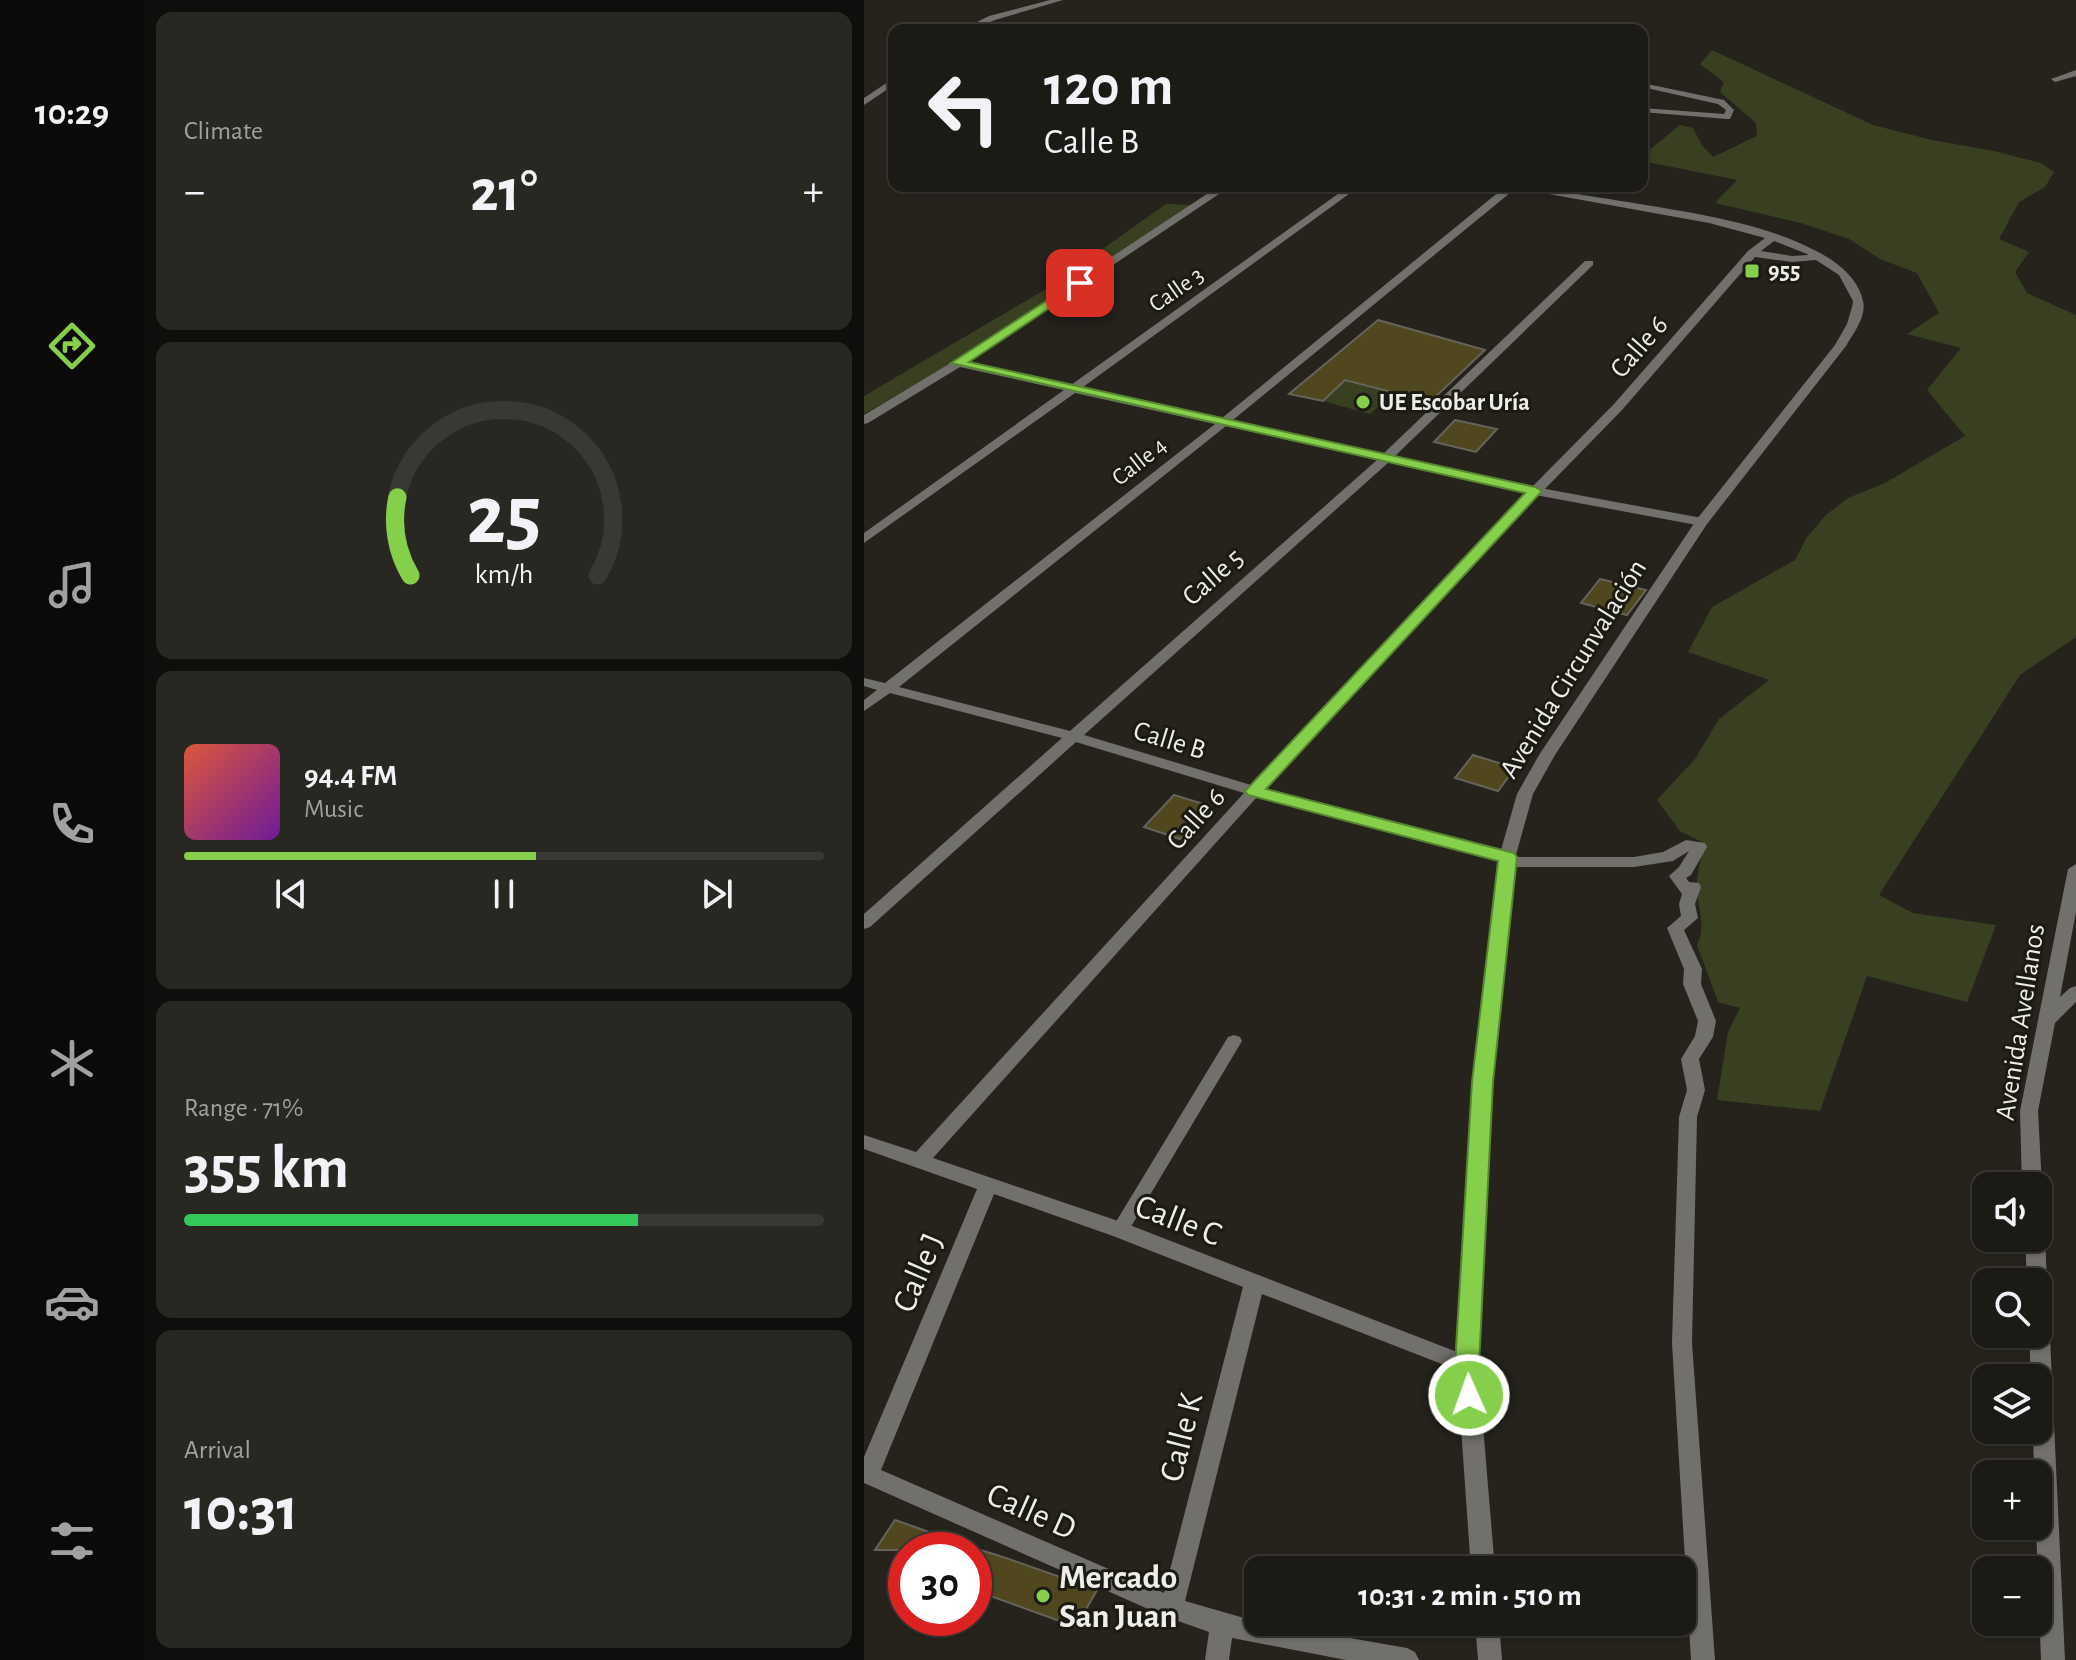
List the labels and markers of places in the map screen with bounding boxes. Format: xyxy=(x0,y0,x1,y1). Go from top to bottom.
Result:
pin xyxy=(1046,249,1114,317)
place label: 955 xyxy=(1768,260,1800,284)
marker: 955 xyxy=(1743,262,1761,280)
place label: UE Escobar Uría xyxy=(1379,391,1530,415)
marker: UE Escobar Uría xyxy=(1354,393,1372,411)
place label: Mercado San Juan xyxy=(1059,1561,1178,1634)
marker: Mercado San Juan xyxy=(1034,1587,1052,1605)

